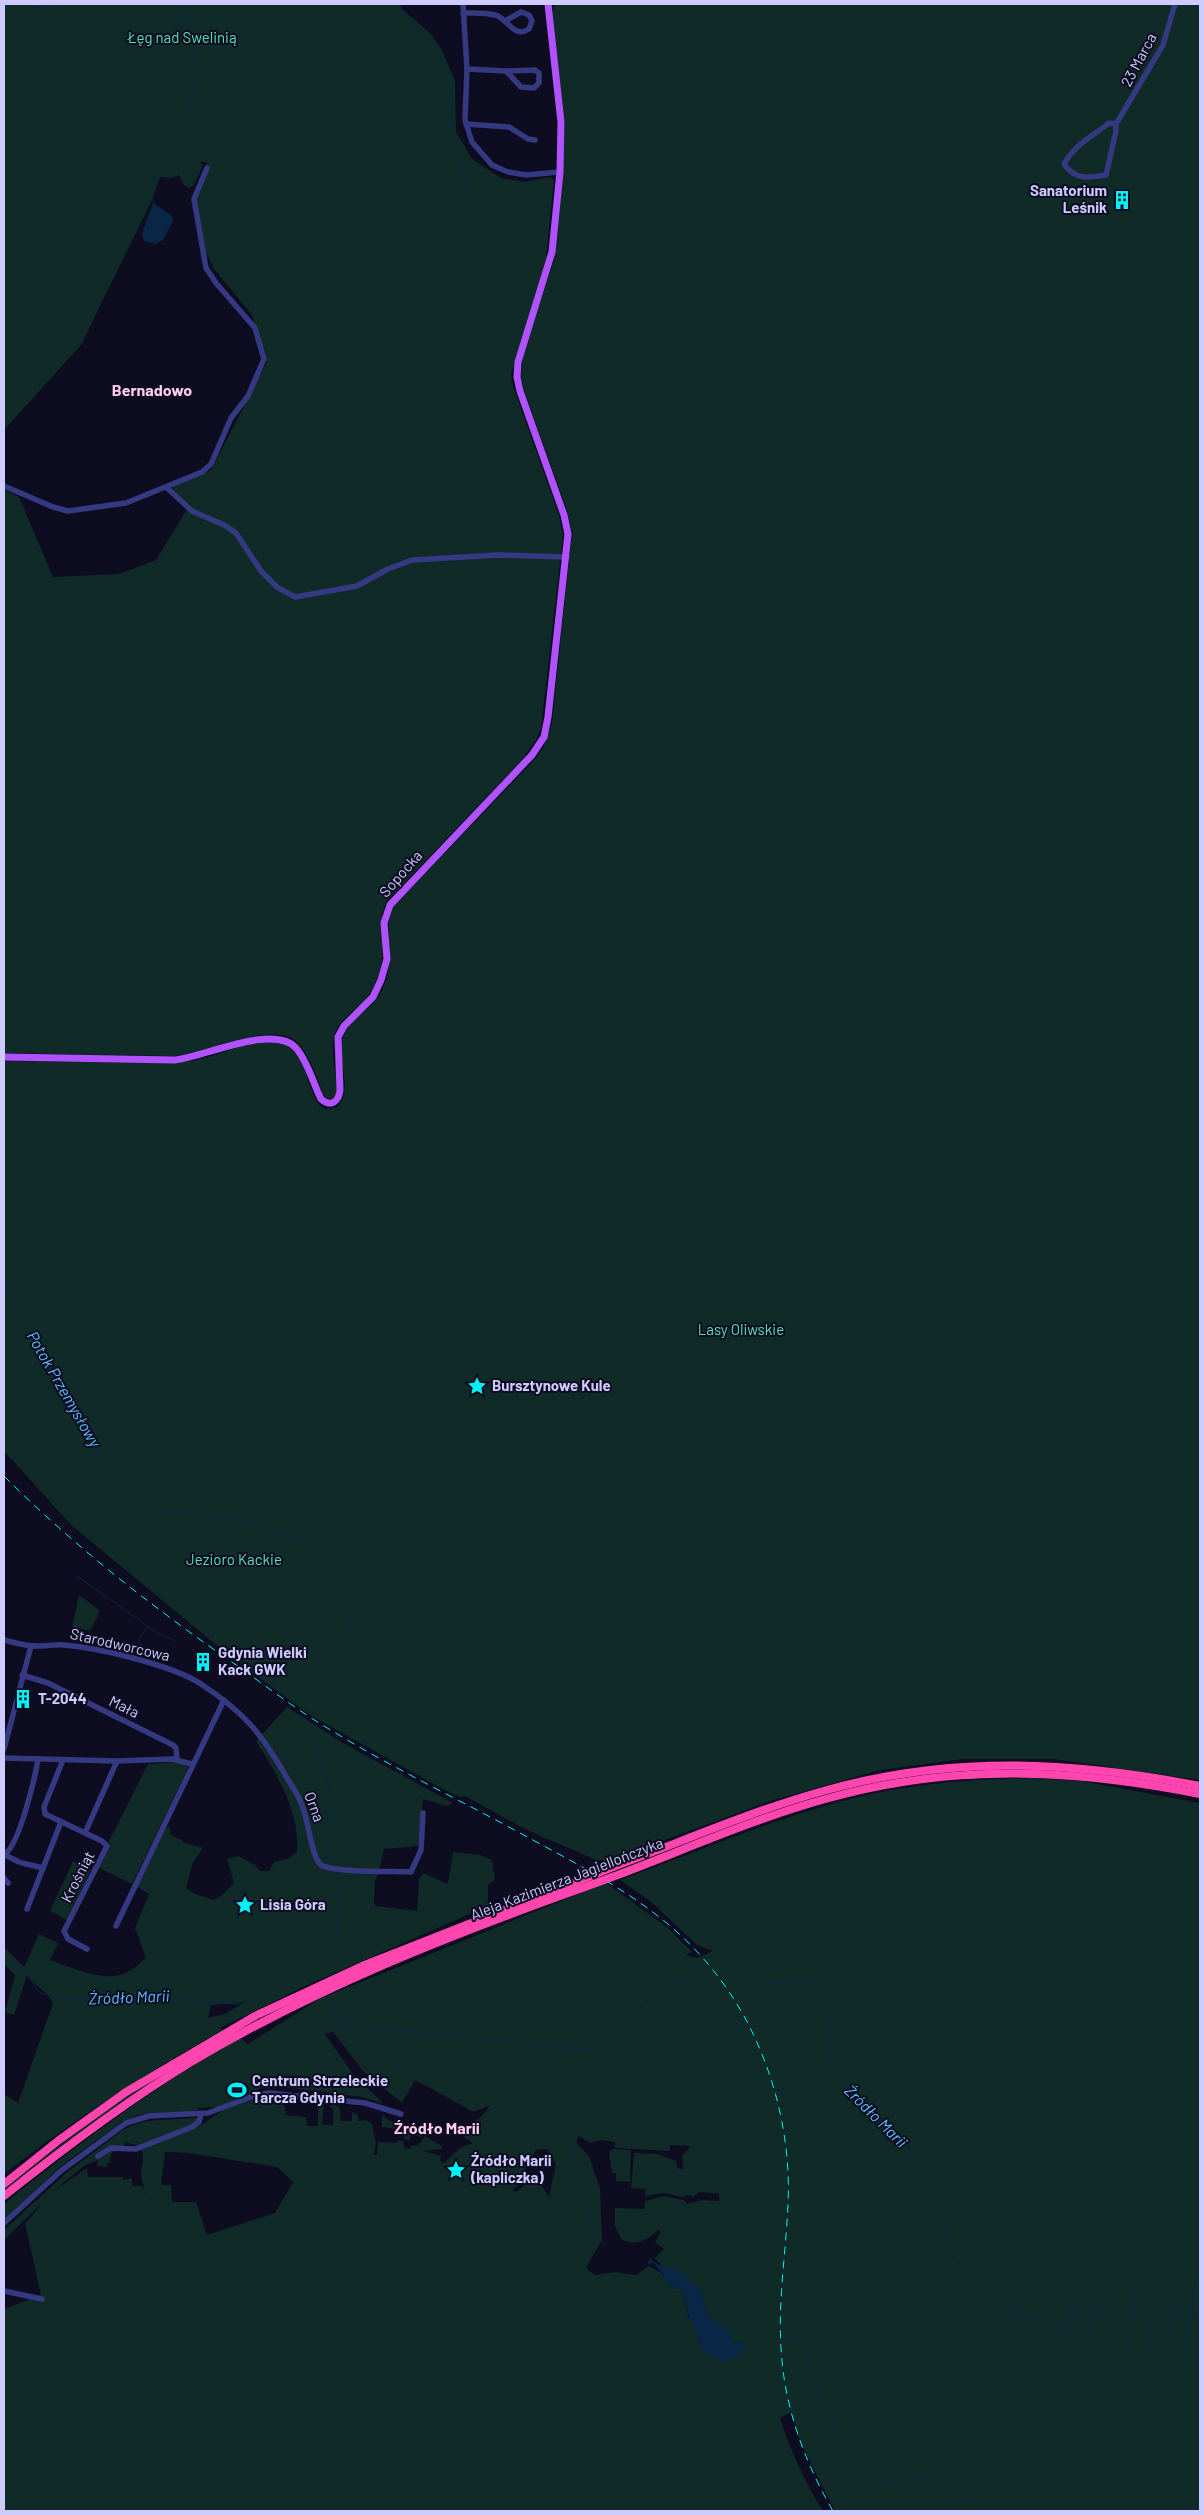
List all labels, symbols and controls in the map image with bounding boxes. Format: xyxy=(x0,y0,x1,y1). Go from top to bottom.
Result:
park label: Łęg nad Swelinią xyxy=(126,28,237,46)
street label: 23 Marca xyxy=(1117,30,1160,89)
place label: Sanatorium Leśnik xyxy=(1030,181,1107,216)
building icon: Sanatorium Leśnik xyxy=(1111,189,1133,211)
district label: Bernadowo xyxy=(112,380,192,399)
street label: Sopocka xyxy=(375,846,425,900)
park label: Lasy Oliwskie xyxy=(698,1320,784,1338)
water label: Potok Przemysłowy xyxy=(24,1327,106,1451)
place icon: Bursztynowe Kule xyxy=(466,1375,488,1397)
place label: Bursztynowe Kule xyxy=(492,1376,611,1394)
park label: Jezioro Kackie xyxy=(186,1550,282,1568)
street label: Starodworcowa xyxy=(69,1624,172,1664)
place label: Gdynia Wielki Kack GWK xyxy=(218,1643,307,1678)
building icon: Gdynia Wielki Kack GWK xyxy=(192,1651,214,1673)
building icon: T-2044 xyxy=(12,1688,34,1710)
place label: T-2044 xyxy=(38,1689,87,1707)
street label: Mała xyxy=(106,1691,142,1721)
street label: Orna xyxy=(301,1789,329,1824)
street label: Aleja Kazimierza Jagiellończyka xyxy=(468,1833,666,1923)
street label: Krośniąt xyxy=(57,1848,98,1905)
place icon: Lisia Góra xyxy=(234,1894,256,1916)
place label: Lisia Góra xyxy=(260,1895,326,1913)
water label: Źródło Marii xyxy=(88,1986,170,2007)
place label: Centrum Strzeleckie Tarcza Gdynia xyxy=(252,2071,388,2106)
sports icon: Centrum Strzeleckie Tarcza Gdynia xyxy=(226,2079,248,2101)
water label: Źródło Marii xyxy=(841,2080,912,2151)
district label: Źródło Marii xyxy=(394,2118,480,2137)
place label: Źródło Marii (kapliczka) xyxy=(470,2151,552,2186)
place icon: Źródło Marii (kapliczka) xyxy=(445,2159,467,2181)

